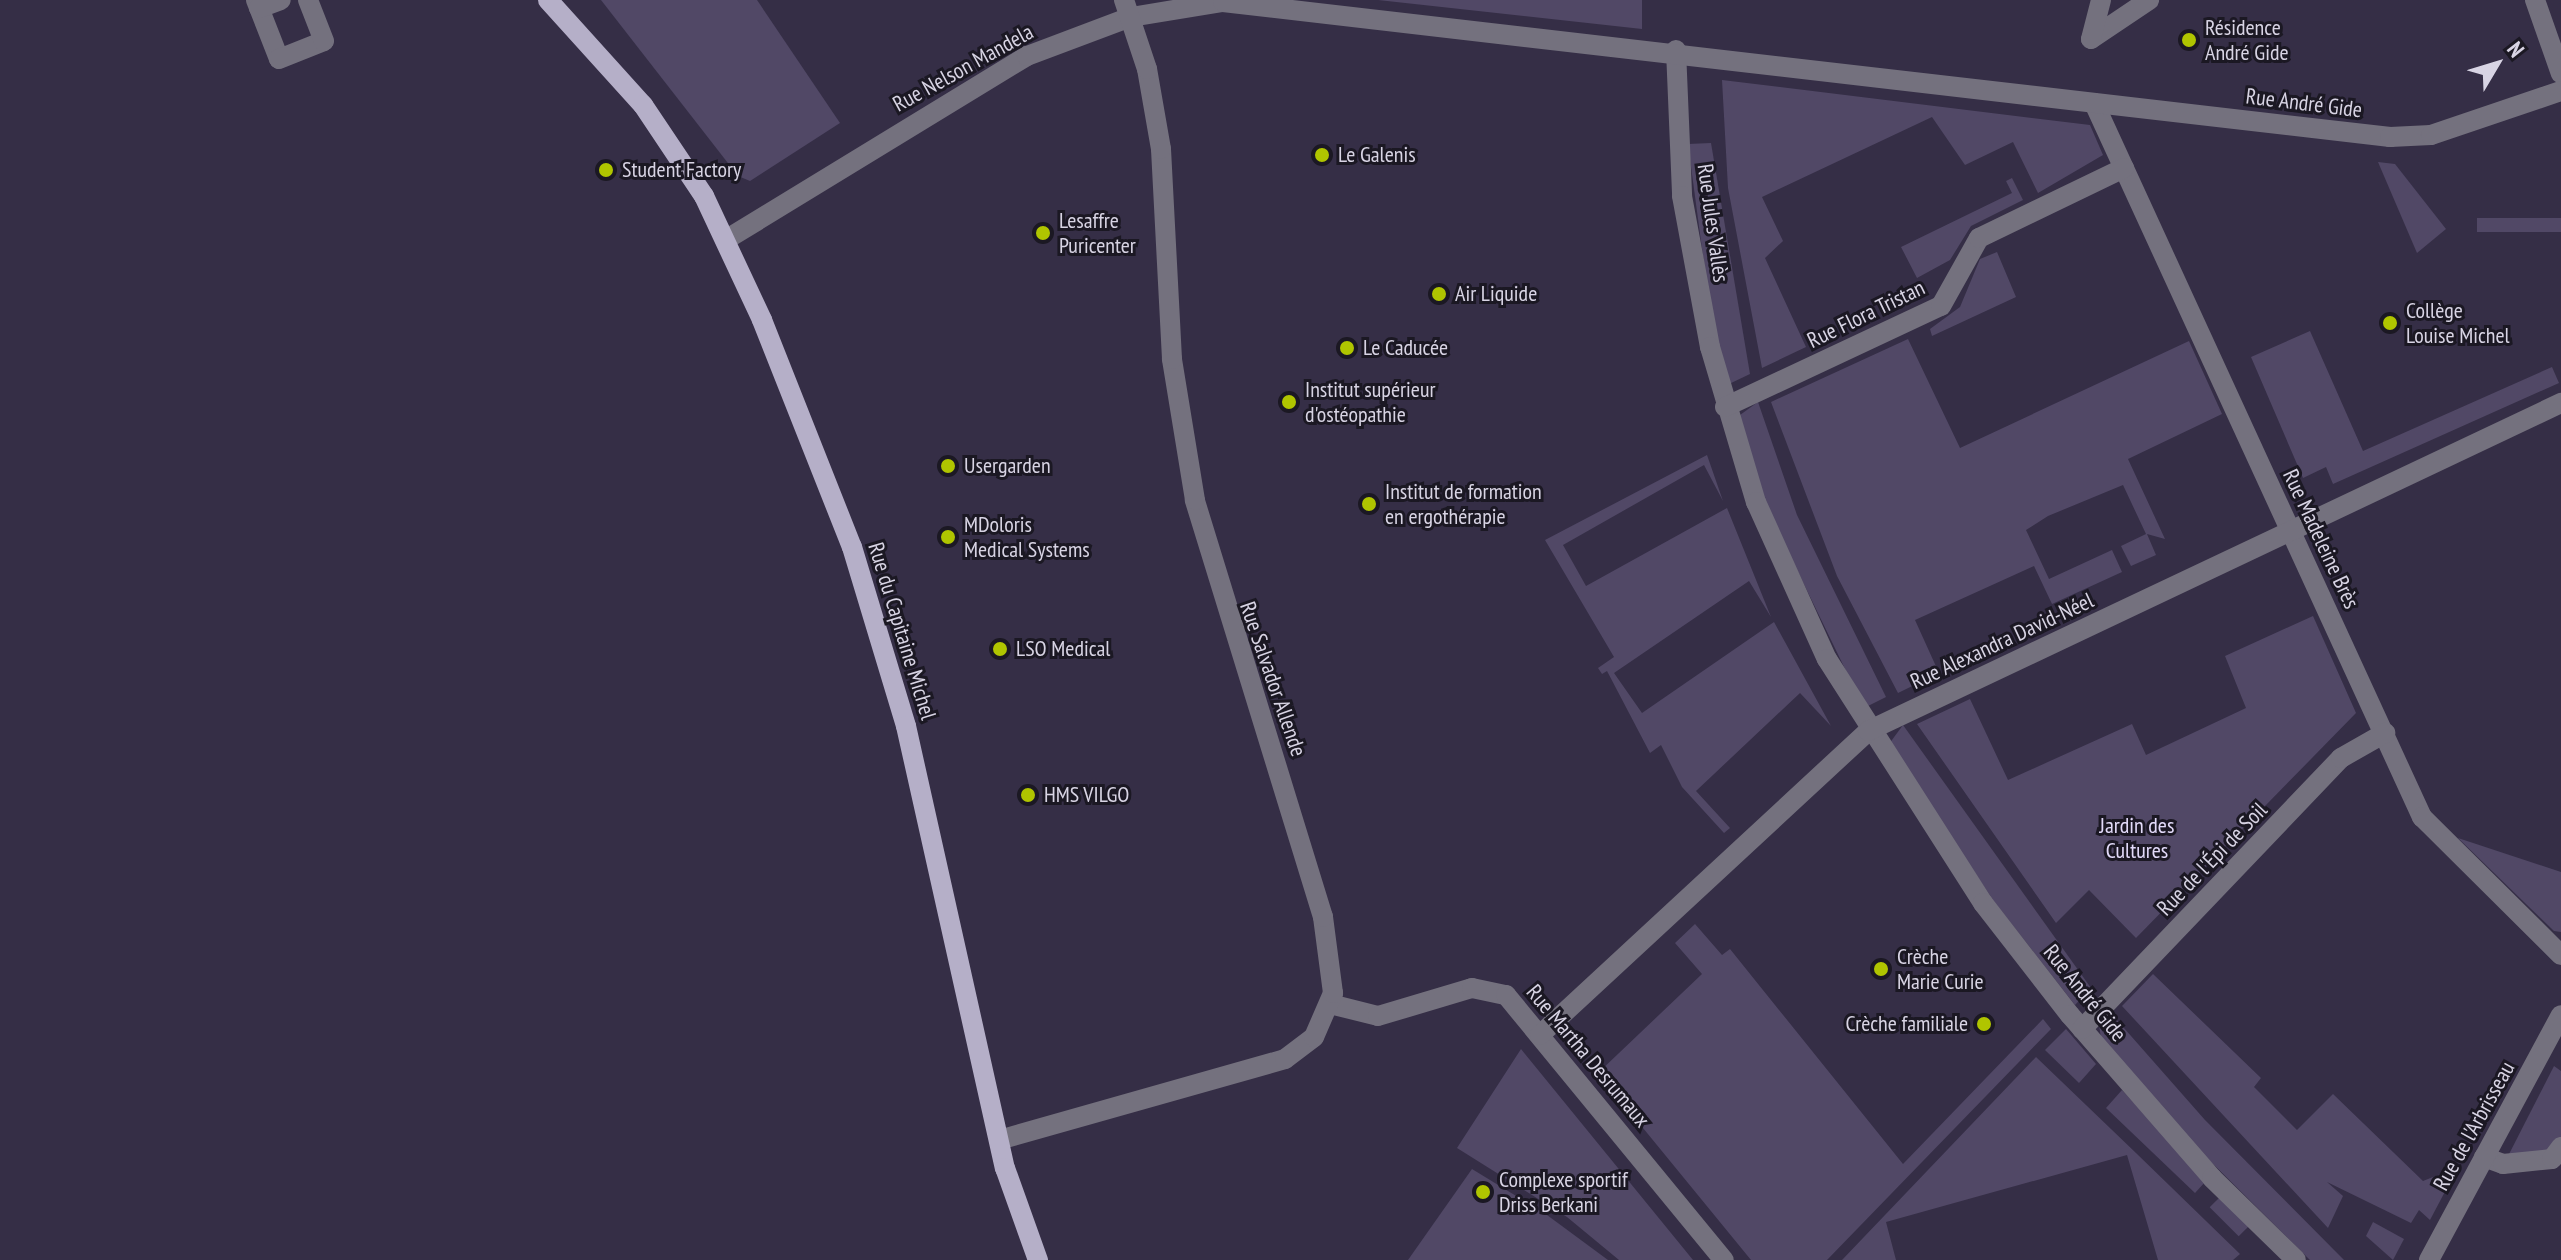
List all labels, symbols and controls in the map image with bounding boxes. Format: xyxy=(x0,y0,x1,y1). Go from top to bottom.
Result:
place label: Résidence André Gide xyxy=(2205,14,2289,66)
street label: Rue Nelson Mandela xyxy=(888,19,1038,117)
north arrow xyxy=(2457,24,2537,104)
marker: Résidence André Gide xyxy=(2180,31,2198,49)
text: N xyxy=(2501,36,2531,63)
street label: Rue André Gide xyxy=(2244,83,2364,123)
place label: Le Galenis xyxy=(1338,142,1416,168)
marker: Le Galenis xyxy=(1313,146,1331,164)
place label: Student Factory xyxy=(622,157,741,183)
marker: Student Factory xyxy=(597,161,615,179)
street label: Rue Jules Vallès xyxy=(1692,162,1734,284)
place label: Lesaffre Puricenter xyxy=(1059,207,1136,258)
marker: Lesaffre Puricenter xyxy=(1034,224,1052,242)
street label: Rue Flora Tristan xyxy=(1803,274,1929,354)
place label: Air Liquide xyxy=(1455,281,1537,307)
marker: Air Liquide xyxy=(1430,285,1448,303)
place label: Collège Louise Michel xyxy=(2406,297,2510,348)
marker: Collège Louise Michel xyxy=(2381,314,2399,332)
place label: Le Caducée xyxy=(1363,335,1448,361)
marker: Le Caducée xyxy=(1338,339,1356,357)
place label: Institut supérieur d'ostéopathie xyxy=(1305,376,1435,428)
marker: Institut supérieur d'ostéopathie xyxy=(1280,393,1298,411)
place label: Usergarden xyxy=(964,453,1051,479)
marker: Usergarden xyxy=(939,457,957,475)
street label: Rue Madeleine Brès xyxy=(2277,465,2365,613)
place label: Institut de formation en ergothérapie xyxy=(1385,478,1542,530)
marker: Institut de formation en ergothérapie xyxy=(1360,495,1378,513)
place label: MDoloris Medical Systems xyxy=(964,511,1090,562)
marker: MDoloris Medical Systems xyxy=(939,528,957,546)
street label: Rue du Capitaine Michel xyxy=(862,539,942,723)
street label: Rue Alexandra David-Néel xyxy=(1906,587,2098,695)
street label: Rue Salvador Allende xyxy=(1234,598,1312,760)
place label: LSO Medical xyxy=(1016,636,1110,662)
marker: LSO Medical xyxy=(991,640,1009,658)
place label: HMS VILGO xyxy=(1044,782,1130,808)
marker: HMS VILGO xyxy=(1019,786,1037,804)
street label: Rue de l'Épi de Soil xyxy=(2152,797,2272,921)
park label: Jardin des Cultures xyxy=(2100,812,2174,864)
street label: Rue André Gide xyxy=(2038,939,2132,1047)
place label: Crèche Marie Curie xyxy=(1897,943,1984,994)
marker: Crèche Marie Curie xyxy=(1872,960,1890,978)
street label: Rue Martha Desrumaux xyxy=(1521,979,1655,1133)
place label: Crèche familiale xyxy=(1846,1011,1968,1037)
marker: Crèche familiale xyxy=(1975,1015,1993,1033)
street label: Rue de l'Arbrisseau xyxy=(2428,1057,2520,1195)
place label: Complexe sportif Driss Berkani xyxy=(1499,1166,1628,1218)
marker: Complexe sportif Driss Berkani xyxy=(1474,1183,1492,1201)

